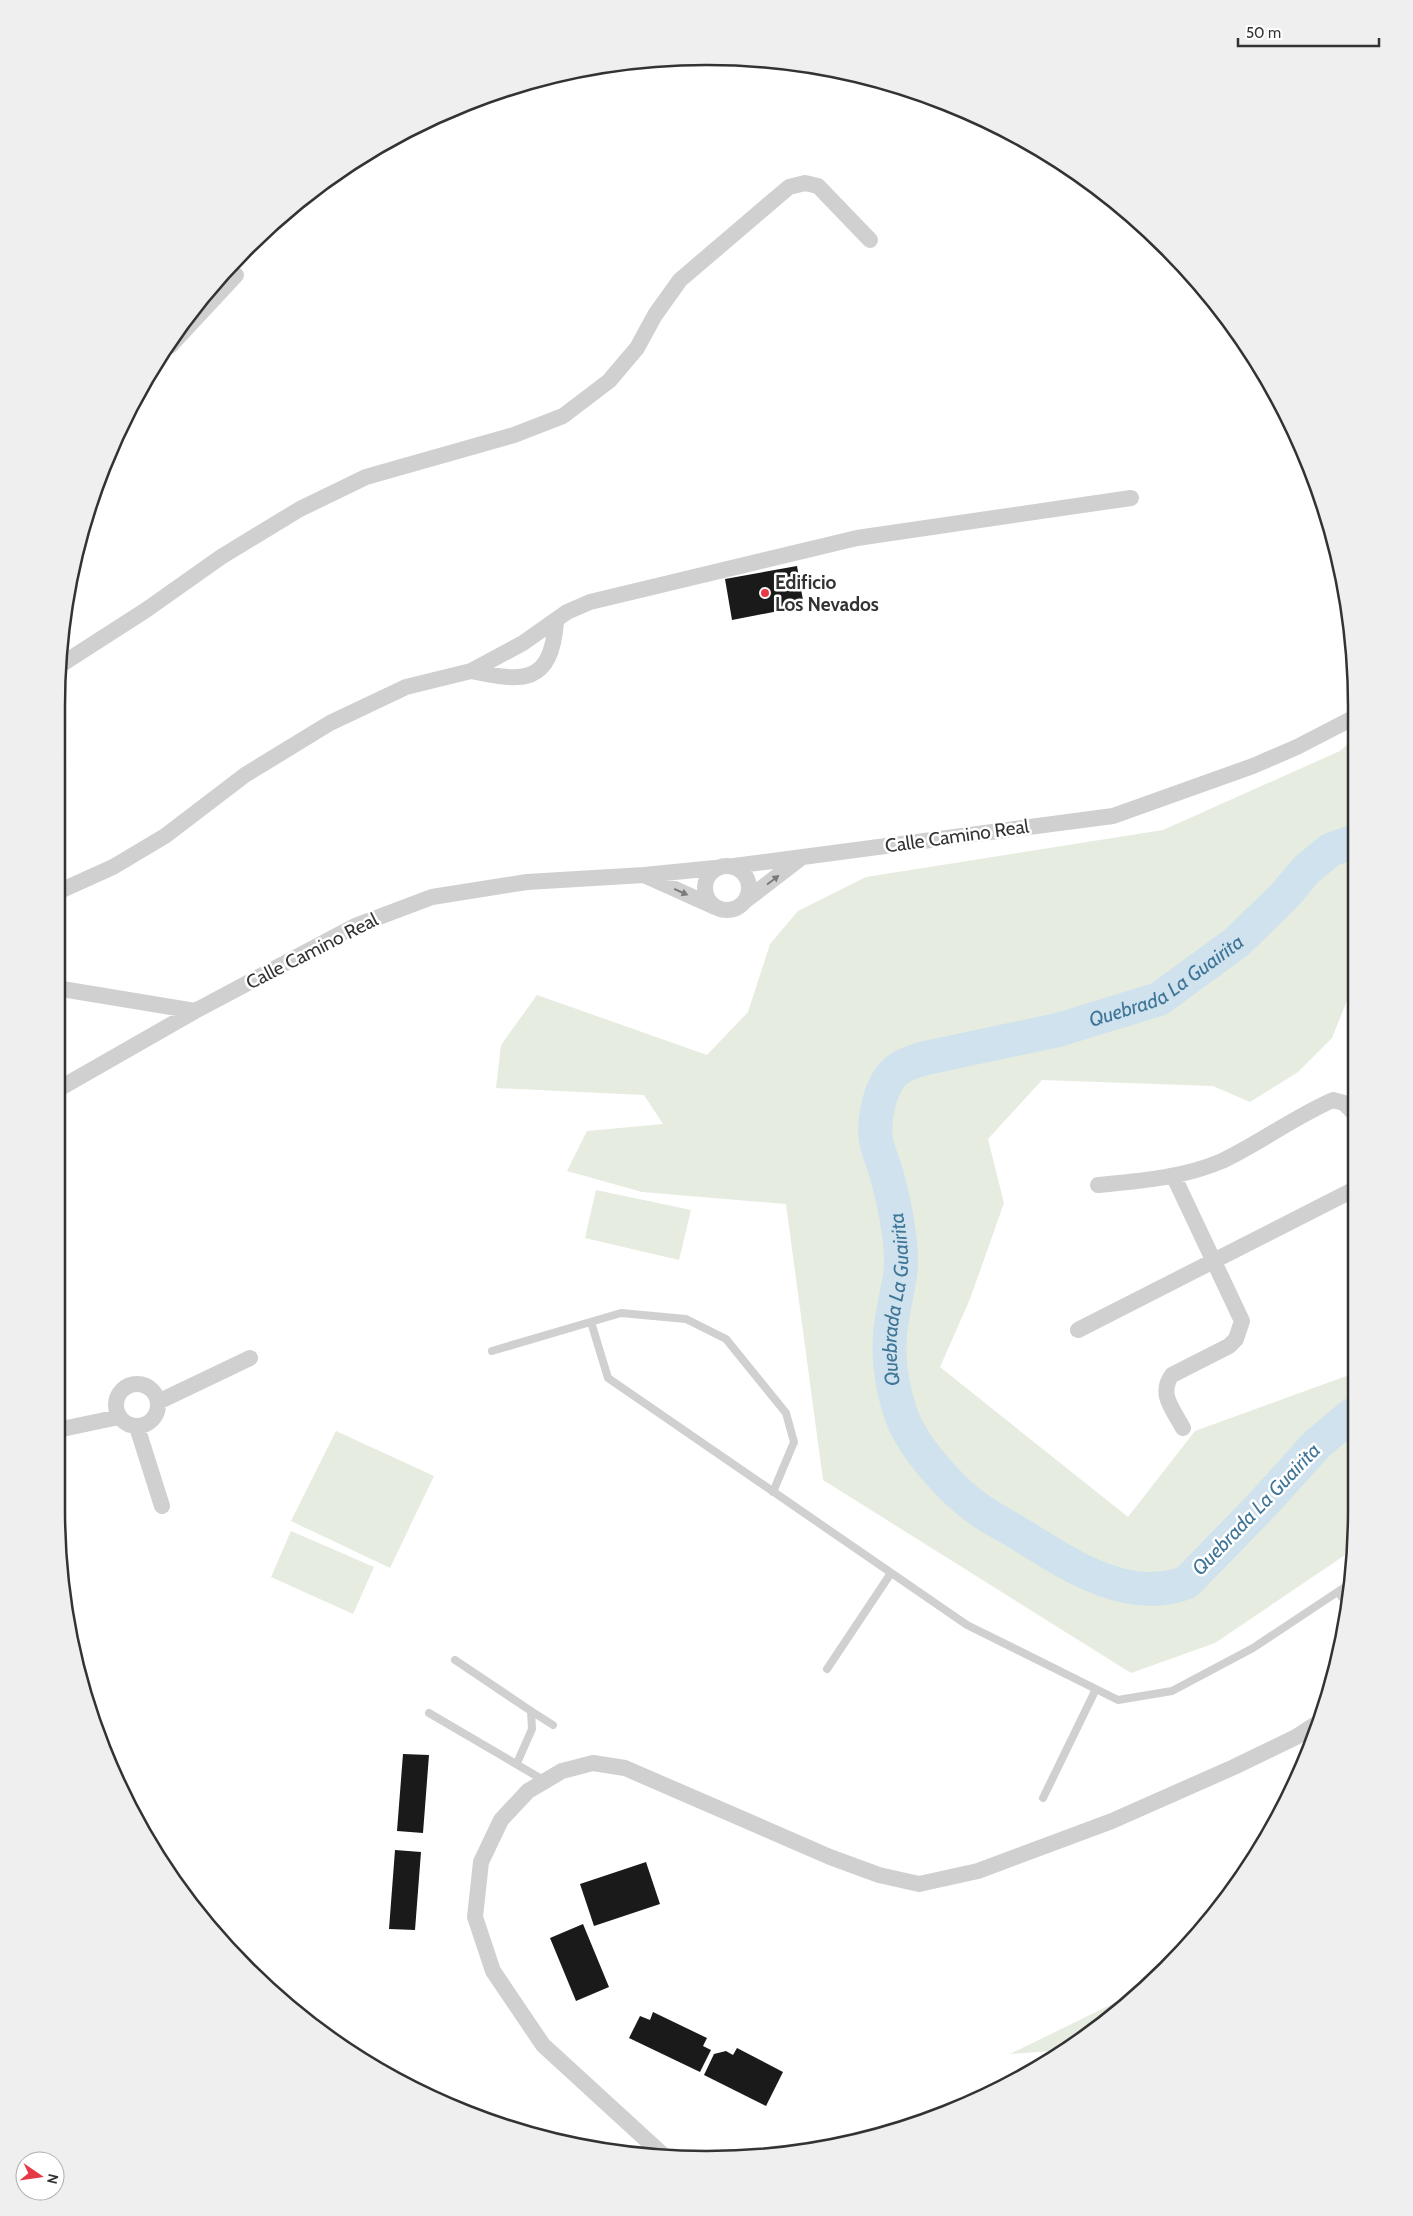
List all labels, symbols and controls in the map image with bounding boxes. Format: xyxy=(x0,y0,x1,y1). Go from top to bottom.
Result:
scale bar xyxy=(1238,15,1379,47)
text: 50 m xyxy=(1246,24,1281,42)
place label: Edificio Los Nevados xyxy=(775,571,879,616)
marker: Edificio Los Nevados xyxy=(759,587,771,599)
street label: Calle Camino Real xyxy=(884,814,1031,857)
one-way arrow xyxy=(766,874,779,885)
one-way arrow xyxy=(674,889,688,897)
street label: Calle Camino Real xyxy=(242,908,382,994)
water label: Quebrada La Guairita xyxy=(1086,929,1248,1032)
water label: Quebrada La Guairita xyxy=(878,1211,913,1388)
water label: Quebrada La Guairita xyxy=(1187,1438,1325,1580)
north arrow xyxy=(15,2151,65,2201)
text: N xyxy=(43,2172,63,2186)

